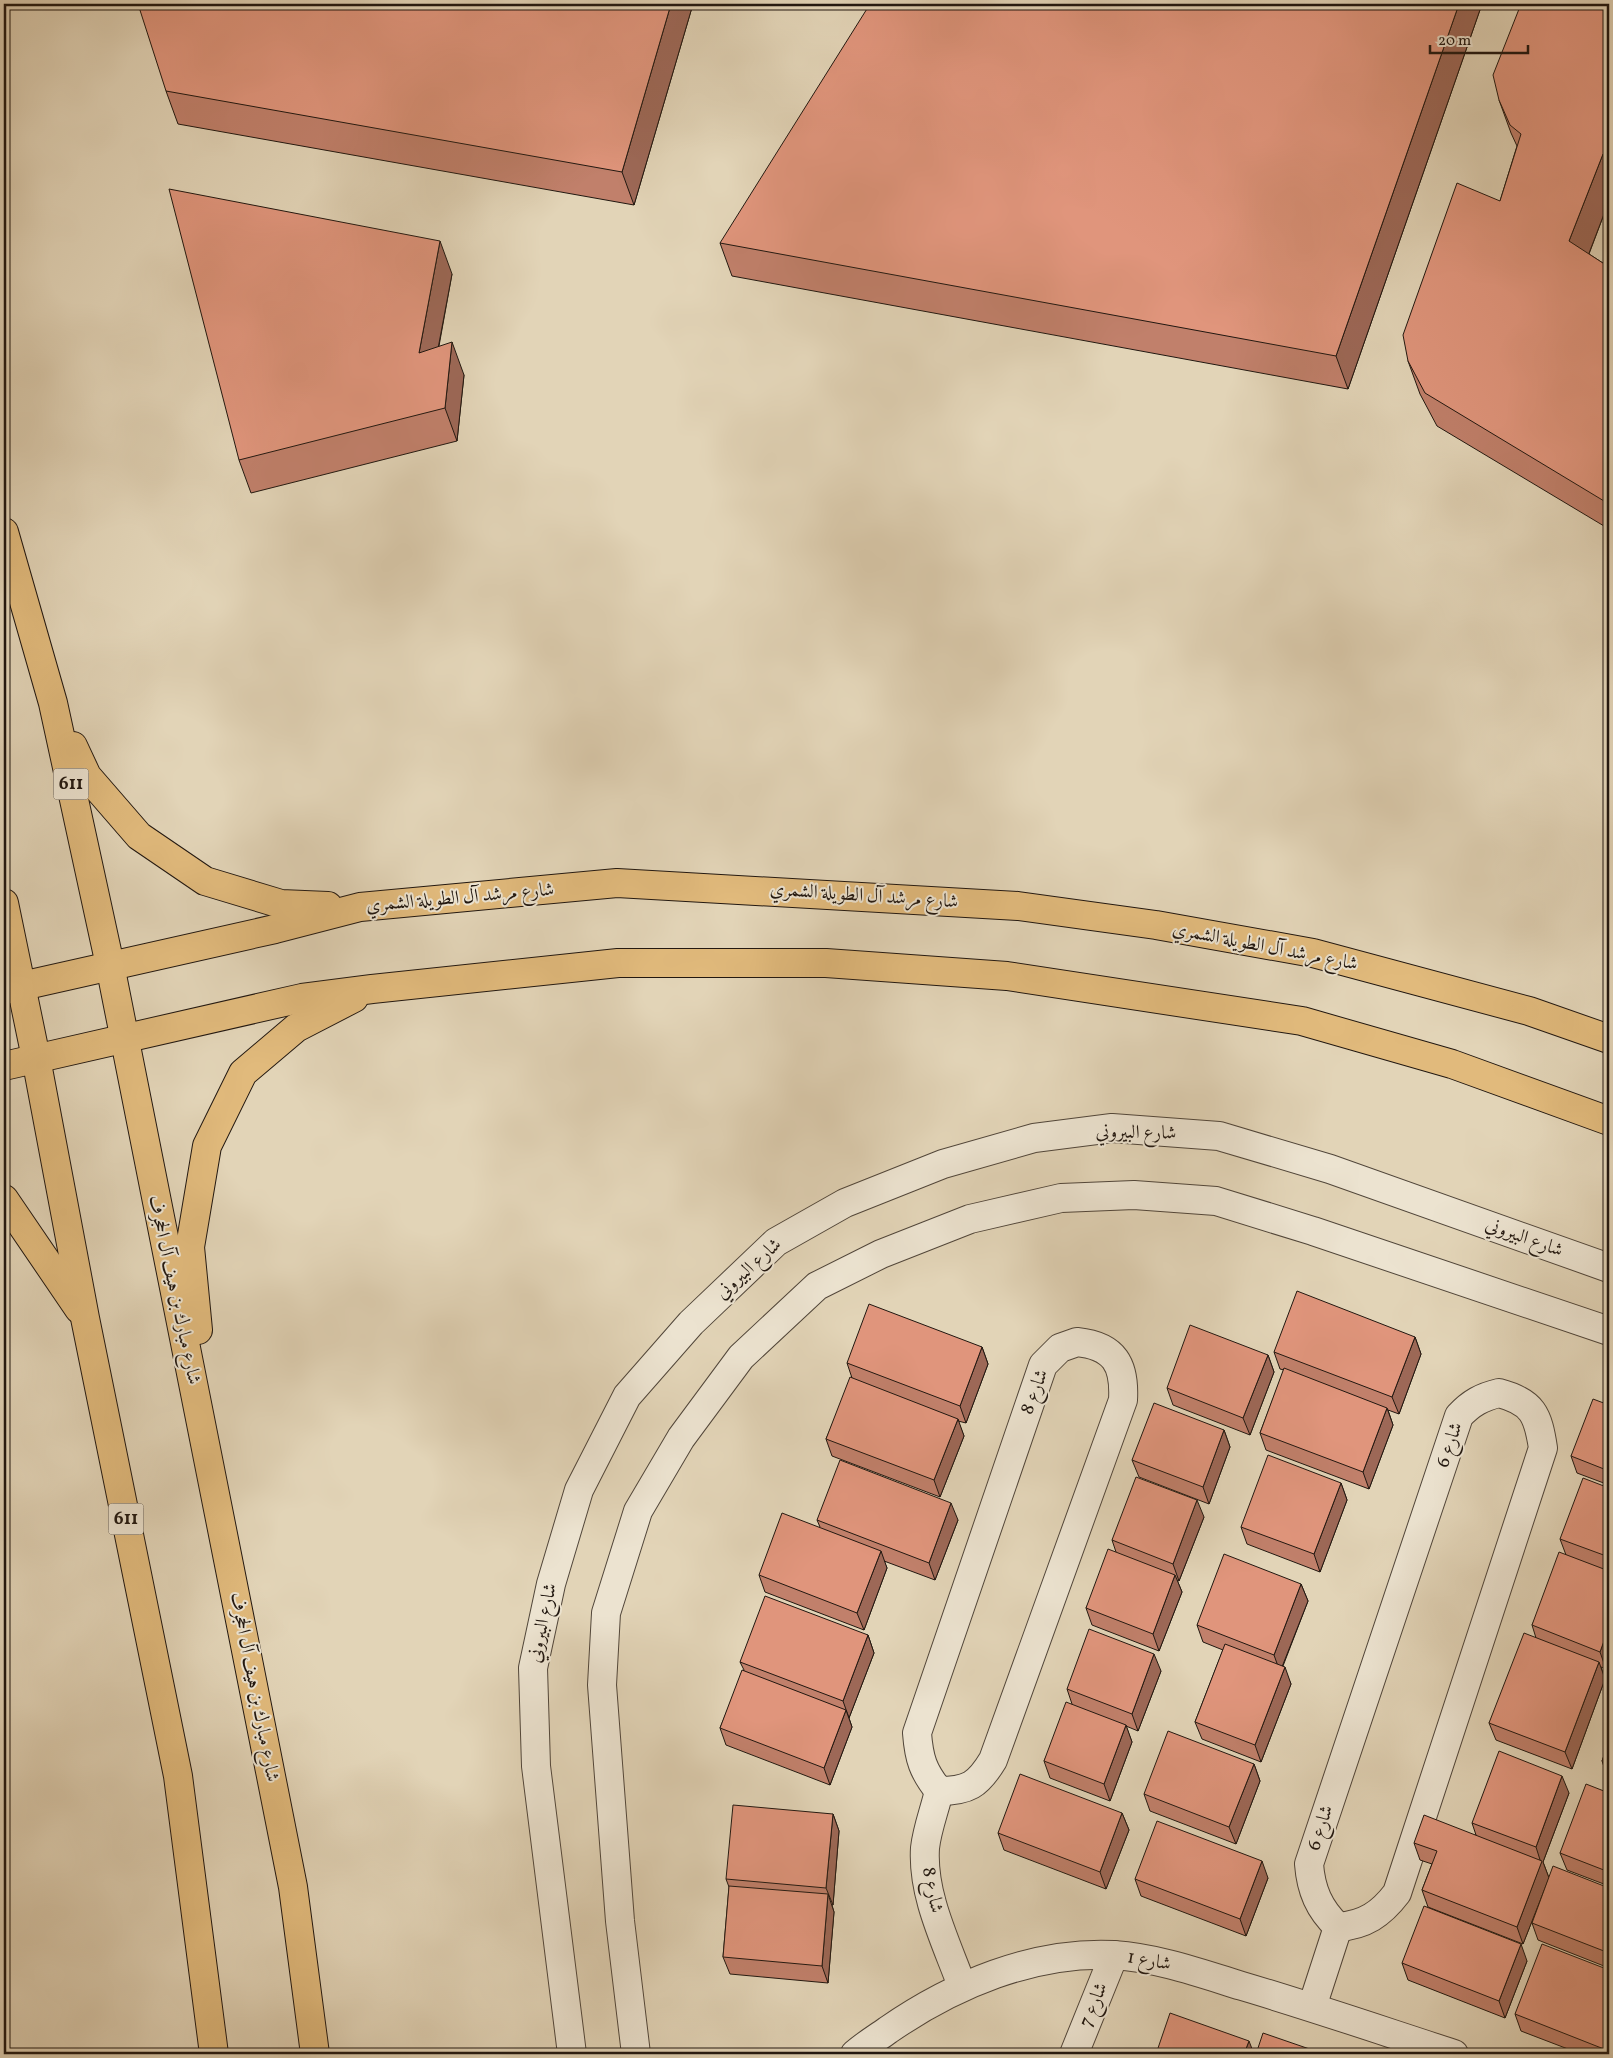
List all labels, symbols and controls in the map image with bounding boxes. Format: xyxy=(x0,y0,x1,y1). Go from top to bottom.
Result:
scale bar xyxy=(1430,22,1528,54)
text: 20 m xyxy=(1438,31,1471,52)
road number: 611 xyxy=(54,769,88,800)
street label: شارع مرشد آل الطويلة الشمري xyxy=(769,876,959,917)
street label: شارع مرشد آل الطويلة الشمري xyxy=(365,877,555,920)
street label: شارع مرشد آل الطويلة الشمري xyxy=(1170,916,1360,979)
street label: شارع البيروني xyxy=(1095,1119,1177,1148)
street label: شارع مبارك بن هيف آل الحجرف xyxy=(140,1193,207,1387)
street label: شارع البيروني xyxy=(1481,1212,1566,1265)
street label: شارع البيروني xyxy=(710,1232,788,1306)
street label: شارع 8 xyxy=(1015,1366,1056,1419)
street label: شارع 6 xyxy=(1430,1419,1471,1472)
road number: 611 xyxy=(108,1504,144,1535)
street label: شارع البيروني xyxy=(522,1581,565,1665)
street label: شارع مبارك بن هيف آل الحجرف xyxy=(222,1590,285,1784)
street label: شارع 6 xyxy=(1301,1802,1341,1854)
street label: شارع 8 xyxy=(914,1865,949,1915)
street label: شارع 1 xyxy=(1125,1944,1173,1979)
street label: شارع 7 xyxy=(1073,1979,1116,2032)

